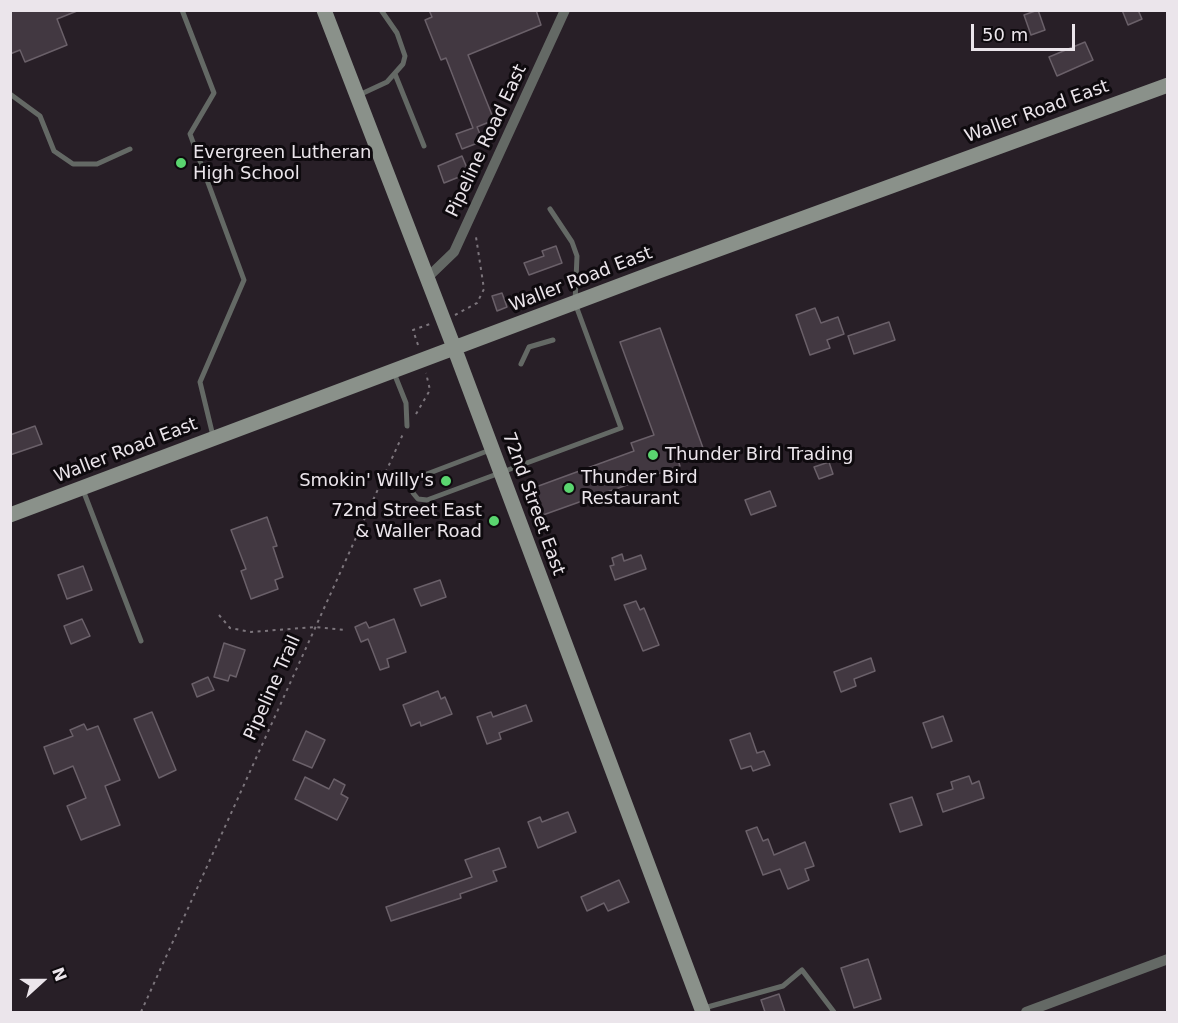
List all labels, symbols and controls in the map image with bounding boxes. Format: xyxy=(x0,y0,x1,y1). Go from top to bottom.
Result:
scale bar xyxy=(974,12,1078,50)
text: 50 m xyxy=(982,24,1028,45)
street label: Pipeline Road East xyxy=(442,61,532,221)
street label: Waller Road East xyxy=(962,76,1112,148)
place label: Evergreen Lutheran High School xyxy=(193,142,371,184)
marker: Evergreen Lutheran High School xyxy=(174,156,188,170)
street label: Waller Road East xyxy=(506,243,656,317)
street label: Waller Road East xyxy=(51,414,201,488)
street label: 72nd Street East xyxy=(497,429,569,579)
place label: Thunder Bird Trading xyxy=(665,444,853,466)
marker: Thunder Bird Trading xyxy=(646,448,660,462)
place label: Thunder Bird Restaurant xyxy=(581,467,698,510)
place label: Smokin' Willy's xyxy=(299,470,434,492)
marker: Smokin' Willy's xyxy=(439,474,453,488)
marker: Thunder Bird Restaurant xyxy=(562,481,576,495)
place label: 72nd Street East & Waller Road xyxy=(331,500,482,542)
marker: 72nd Street East & Waller Road xyxy=(487,514,501,528)
street label: Pipeline Trail xyxy=(240,632,306,744)
north arrow xyxy=(12,951,72,1011)
text: N xyxy=(48,965,71,984)

